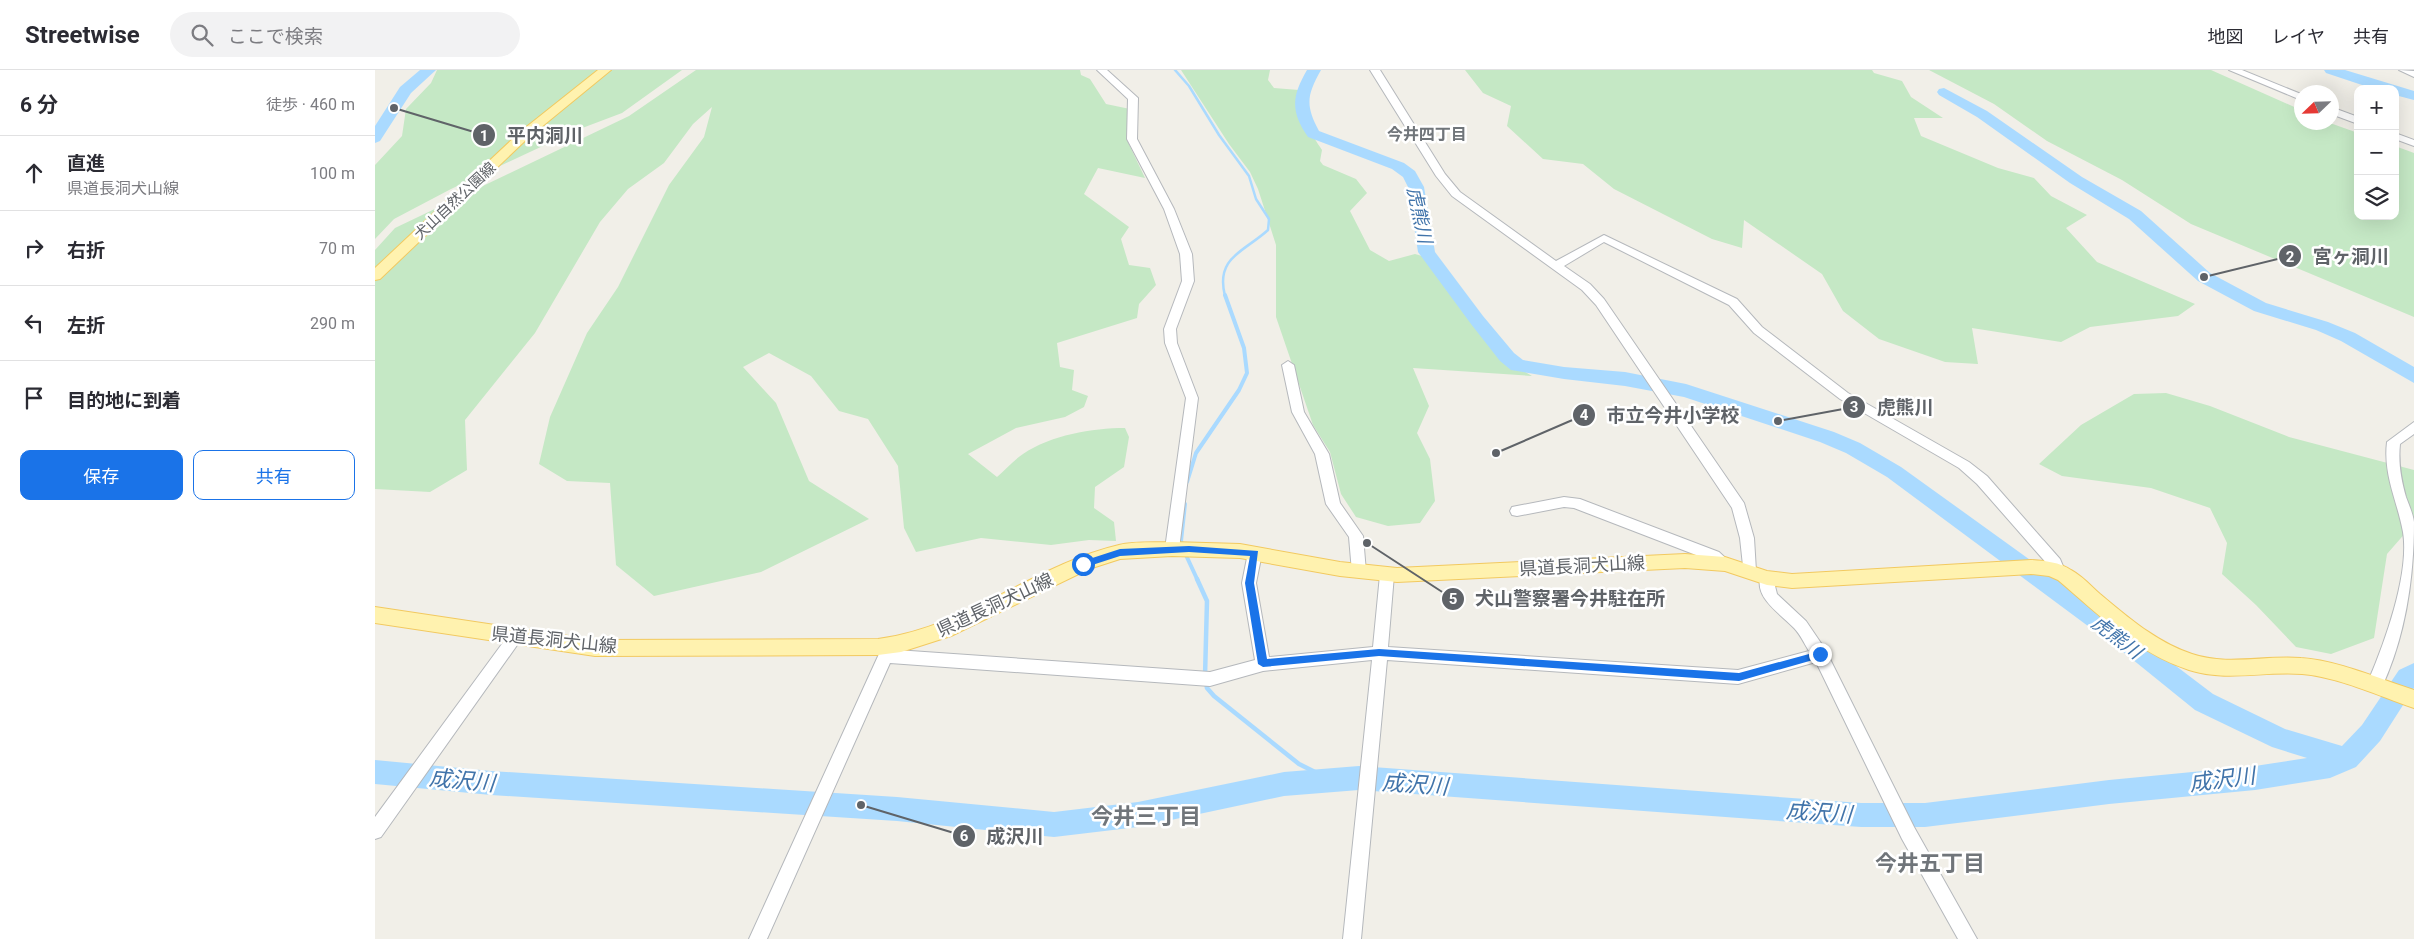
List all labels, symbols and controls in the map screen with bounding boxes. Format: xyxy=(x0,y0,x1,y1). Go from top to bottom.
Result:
search box xyxy=(170,12,520,57)
text: Streetwise xyxy=(25,21,140,49)
icon: search xyxy=(188,21,216,49)
text: ここで検索 xyxy=(228,25,323,48)
text: 地図 xyxy=(2208,26,2244,47)
text: レイヤ xyxy=(2272,26,2325,47)
text: 共有 xyxy=(2353,26,2389,47)
north arrow xyxy=(2294,85,2339,130)
map controls xyxy=(2354,85,2399,220)
button: + xyxy=(2354,85,2399,130)
text: 6 分 xyxy=(20,93,58,117)
text: 徒歩 · 460 m xyxy=(266,95,355,114)
callout: 平内洞川 xyxy=(472,118,593,152)
text: 平内洞川 xyxy=(507,124,583,147)
district label: 今井四丁目 xyxy=(1387,125,1467,144)
text: 1 xyxy=(480,127,488,145)
button: − xyxy=(2354,130,2399,175)
text: 直進 xyxy=(67,152,105,175)
icon: ahead xyxy=(20,159,48,187)
street label: 犬山自然公園線 xyxy=(410,159,500,243)
text: 100 m xyxy=(310,164,355,183)
button: layers xyxy=(2354,175,2399,220)
text: 県道長洞犬山線 xyxy=(67,179,179,198)
water label: 虎熊川 xyxy=(1402,185,1437,247)
icon: right xyxy=(20,234,48,262)
text: 右折 xyxy=(67,239,105,262)
text: 70 m xyxy=(319,239,355,258)
callout: 宮ヶ洞川 xyxy=(2278,239,2399,273)
text: 宮ヶ洞川 xyxy=(2313,245,2389,268)
text: 2 xyxy=(2286,248,2295,266)
icon: left xyxy=(20,309,48,337)
text: 左折 xyxy=(67,314,105,337)
text: 290 m xyxy=(310,314,355,333)
icon: arrive xyxy=(20,384,48,412)
text: 目的地に到着 xyxy=(67,389,181,412)
callout: 虎熊川 xyxy=(1842,390,1944,424)
text: 虎熊川 xyxy=(1876,396,1934,419)
callout: 市立今井小学校 xyxy=(1571,398,1749,432)
text: 3 xyxy=(1850,398,1858,416)
text: 市立今井小学校 xyxy=(1606,404,1740,427)
text: 4 xyxy=(1580,406,1589,424)
button: 保存 xyxy=(20,450,183,500)
button: 共有 xyxy=(193,450,355,500)
street label: 県道長洞犬山線 xyxy=(1519,552,1645,579)
route start xyxy=(1072,553,1095,576)
street label: 県道長洞犬山線 xyxy=(933,568,1056,641)
callout: 犬山警察署今井駐在所 xyxy=(1440,582,1675,616)
text: 犬山警察署今井駐在所 xyxy=(1475,587,1665,610)
text: 5 xyxy=(1449,590,1457,608)
water label: 虎熊川 xyxy=(2087,611,2148,665)
street label: 県道長洞犬山線 xyxy=(490,622,618,657)
route end xyxy=(1809,643,1832,666)
water label: 成沢川 xyxy=(2188,763,2258,796)
water label: 成沢川 xyxy=(428,765,498,796)
water label: 成沢川 xyxy=(1381,770,1451,799)
water label: 成沢川 xyxy=(1785,798,1855,827)
district label: 今井三丁目 xyxy=(1091,804,1201,829)
callout: 成沢川 xyxy=(952,819,1054,853)
text: 成沢川 xyxy=(986,825,1044,848)
text: 6 xyxy=(960,827,969,845)
district label: 今井五丁目 xyxy=(1875,851,1985,876)

